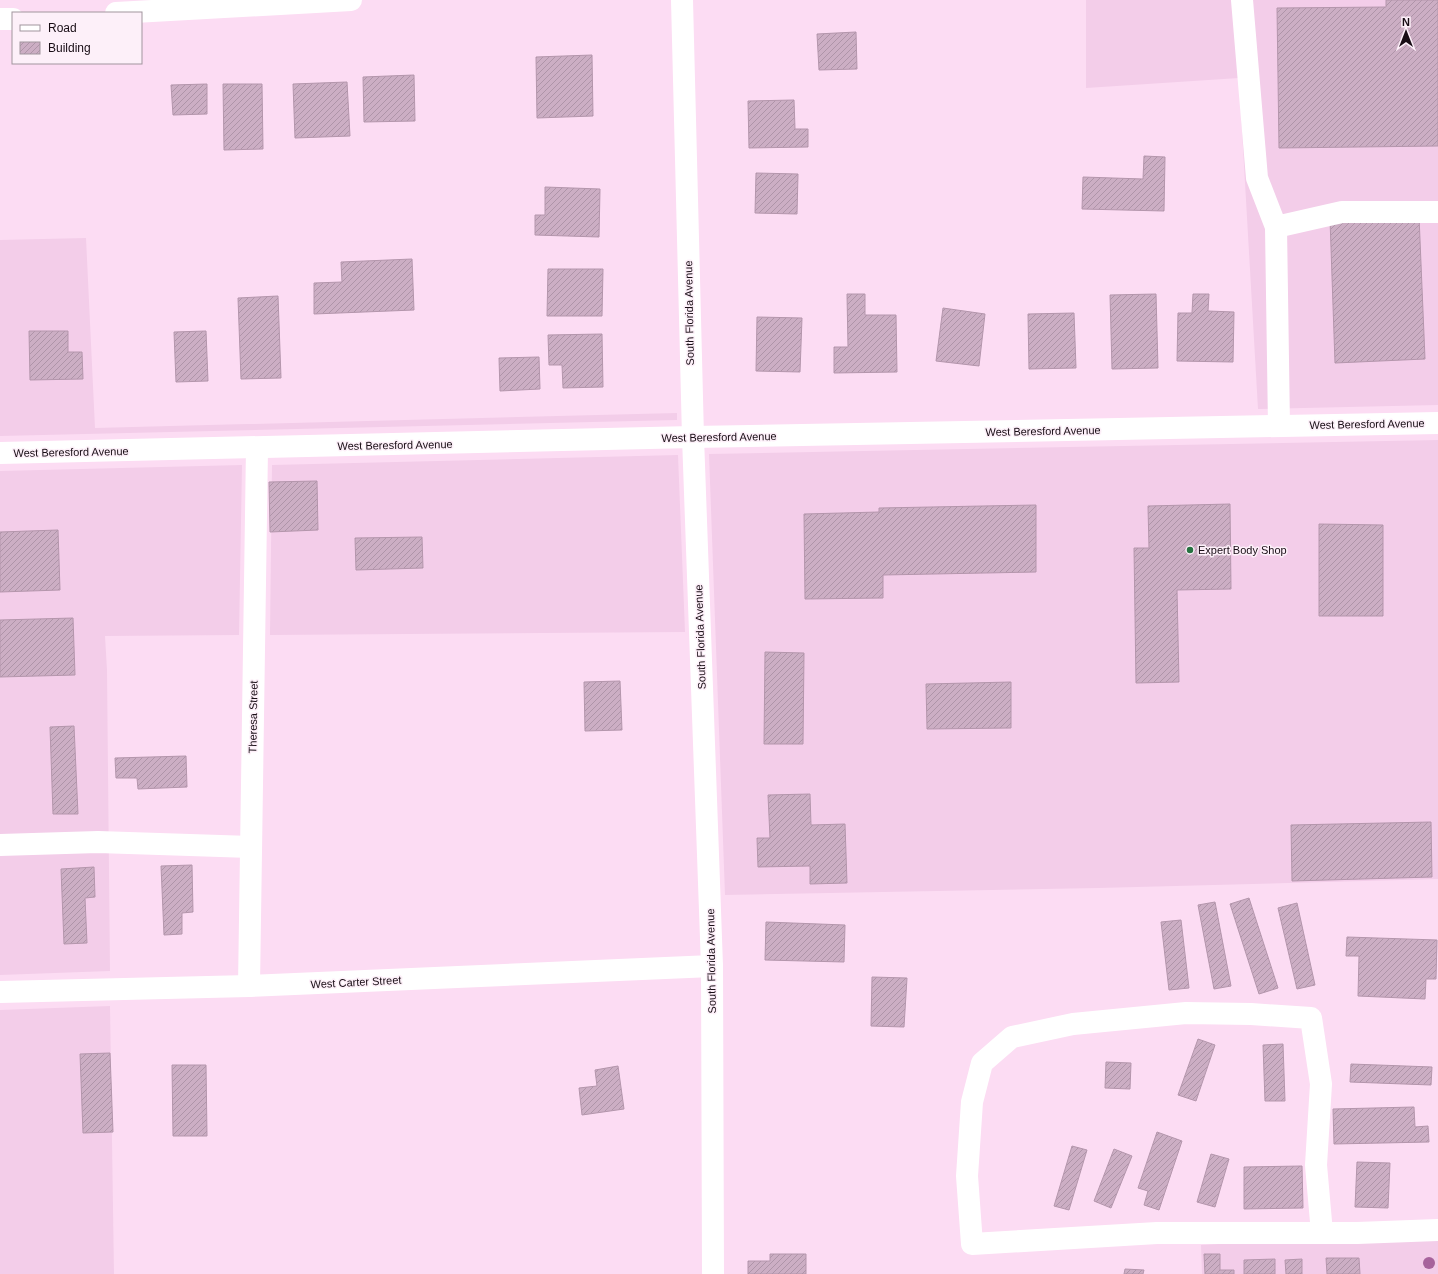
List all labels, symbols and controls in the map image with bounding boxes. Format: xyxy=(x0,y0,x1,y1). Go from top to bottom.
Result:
legend xyxy=(12,12,142,64)
north arrow xyxy=(1386,12,1426,52)
text: N xyxy=(1402,16,1410,28)
text: Road xyxy=(48,21,77,35)
text: Building xyxy=(48,41,91,55)
street label: South Florida Avenue xyxy=(682,260,696,366)
street label: West Beresford Avenue xyxy=(1309,417,1425,431)
street label: West Beresford Avenue xyxy=(985,424,1101,438)
street label: West Beresford Avenue xyxy=(661,430,777,444)
street label: West Beresford Avenue xyxy=(337,438,453,452)
street label: West Beresford Avenue xyxy=(13,445,129,459)
place label: Expert Body Shop xyxy=(1198,544,1287,556)
marker: Expert Body Shop xyxy=(1185,545,1195,555)
street label: South Florida Avenue xyxy=(692,584,708,690)
street label: Theresa Street xyxy=(246,681,260,753)
street label: South Florida Avenue xyxy=(704,908,718,1014)
street label: West Carter Street xyxy=(310,974,402,990)

